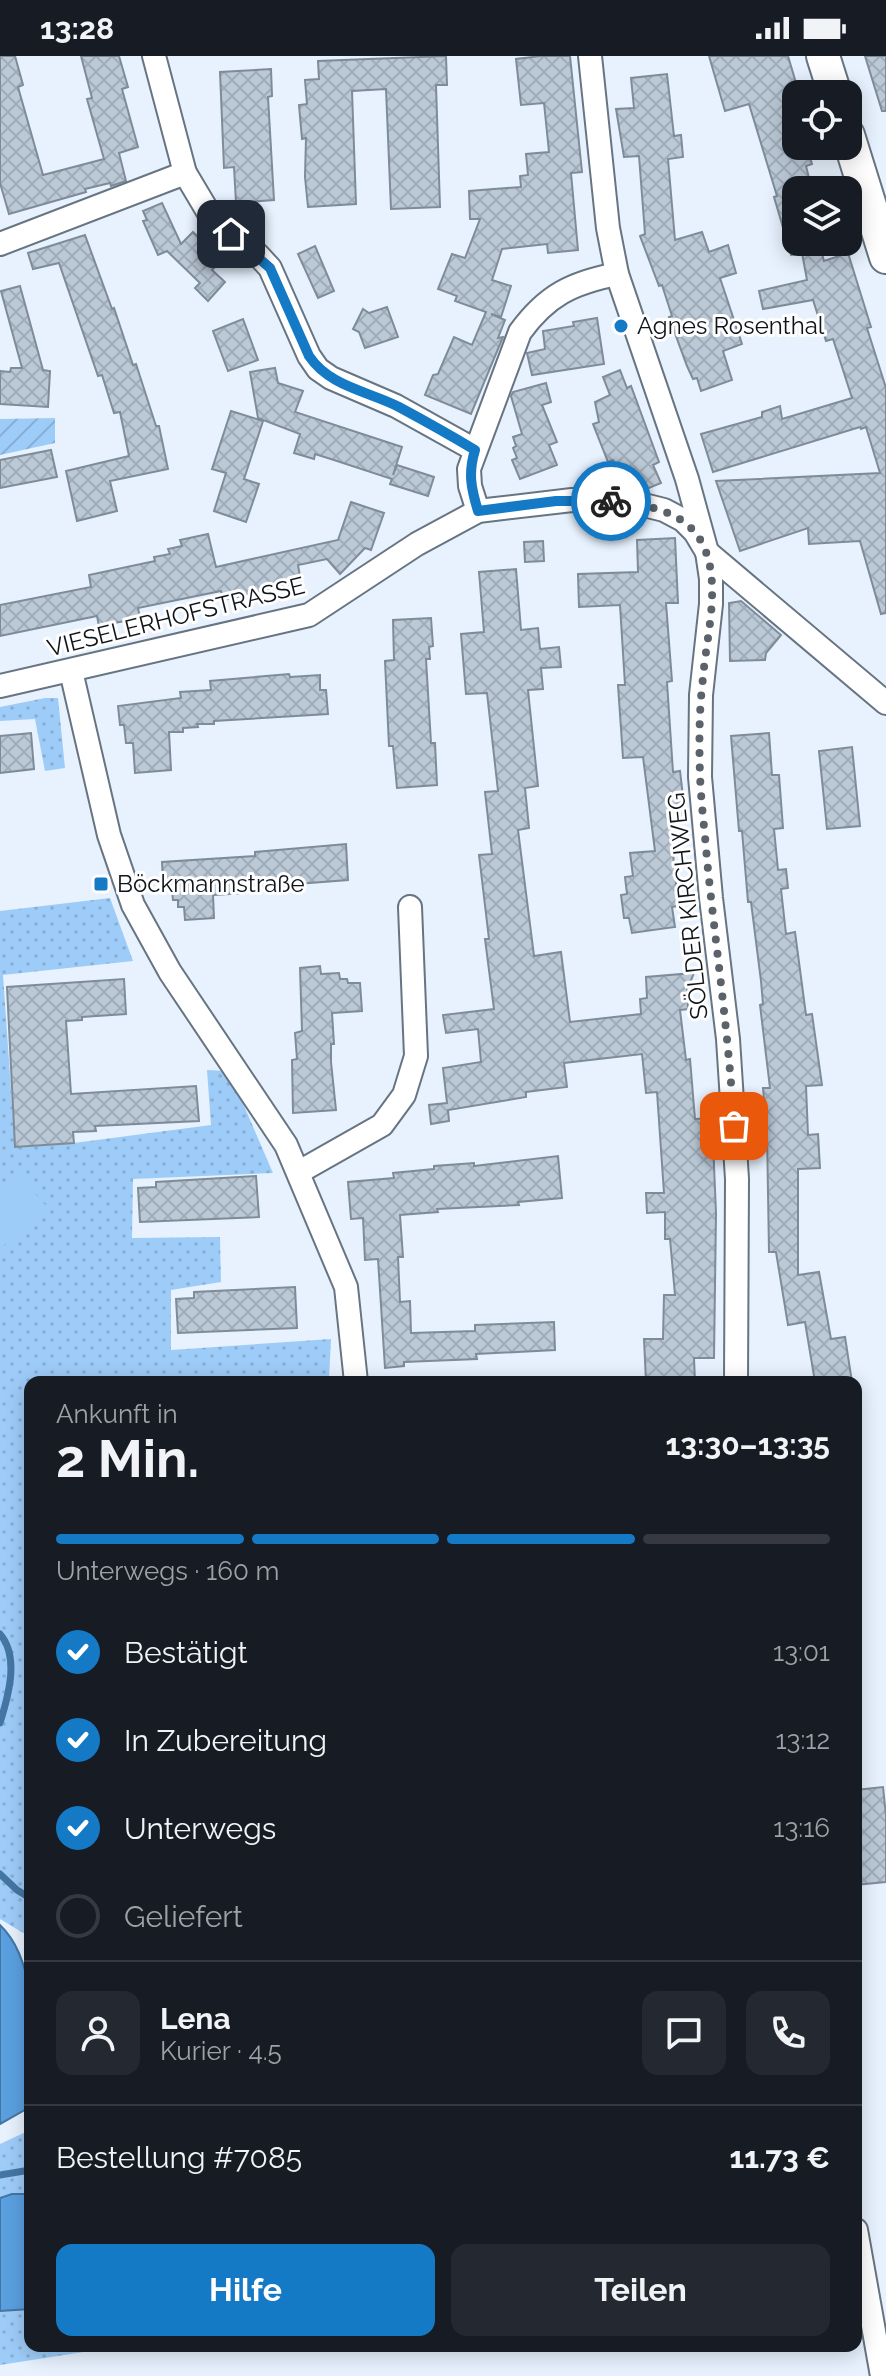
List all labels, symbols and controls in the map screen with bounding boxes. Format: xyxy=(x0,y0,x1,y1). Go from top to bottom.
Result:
text: 13:28 xyxy=(40,11,114,46)
map controls xyxy=(782,80,862,256)
button: locate xyxy=(782,80,862,160)
button: layers xyxy=(782,176,862,256)
pin xyxy=(197,200,265,268)
icon: home xyxy=(209,212,253,256)
place label: Agnes Rosenthal xyxy=(637,311,825,340)
marker: Agnes Rosenthal xyxy=(612,317,630,335)
courier xyxy=(571,461,651,541)
icon: bike xyxy=(589,479,633,523)
street label: VIESELERHOFSTRASSE xyxy=(44,570,308,663)
street label: SÖLDER KIRCHWEG xyxy=(661,791,714,1021)
place label: Böckmannstraße xyxy=(117,869,305,898)
marker: Böckmannstraße xyxy=(92,875,110,893)
pin xyxy=(700,1092,768,1160)
icon: bag xyxy=(712,1104,756,1148)
text: Ankunft in xyxy=(56,1399,178,1429)
text: 13:30–13:35 xyxy=(665,1427,830,1462)
text: 2 Min. xyxy=(56,1428,199,1489)
text: Unterwegs · 160 m xyxy=(56,1556,279,1586)
icon: check xyxy=(56,1630,100,1674)
text: Bestätigt xyxy=(124,1635,248,1670)
text: 13:01 xyxy=(773,1637,830,1667)
icon: check xyxy=(56,1718,100,1762)
text: In Zubereitung xyxy=(124,1723,327,1758)
text: 13:12 xyxy=(775,1725,830,1755)
icon: check xyxy=(56,1806,100,1850)
text: Unterwegs xyxy=(124,1811,276,1846)
text: 13:16 xyxy=(773,1813,830,1843)
text: Geliefert xyxy=(124,1899,243,1934)
button: person xyxy=(56,1991,140,2075)
button: chat xyxy=(642,1991,726,2075)
button: phone xyxy=(746,1991,830,2075)
text: Lena xyxy=(160,2001,231,2036)
text: Kurier · 4.5 xyxy=(160,2036,282,2066)
text: Bestellung #7085 xyxy=(56,2140,302,2175)
text: 11.73 € xyxy=(729,2140,830,2175)
button: Hilfe xyxy=(56,2244,435,2336)
button: Teilen xyxy=(451,2244,830,2336)

